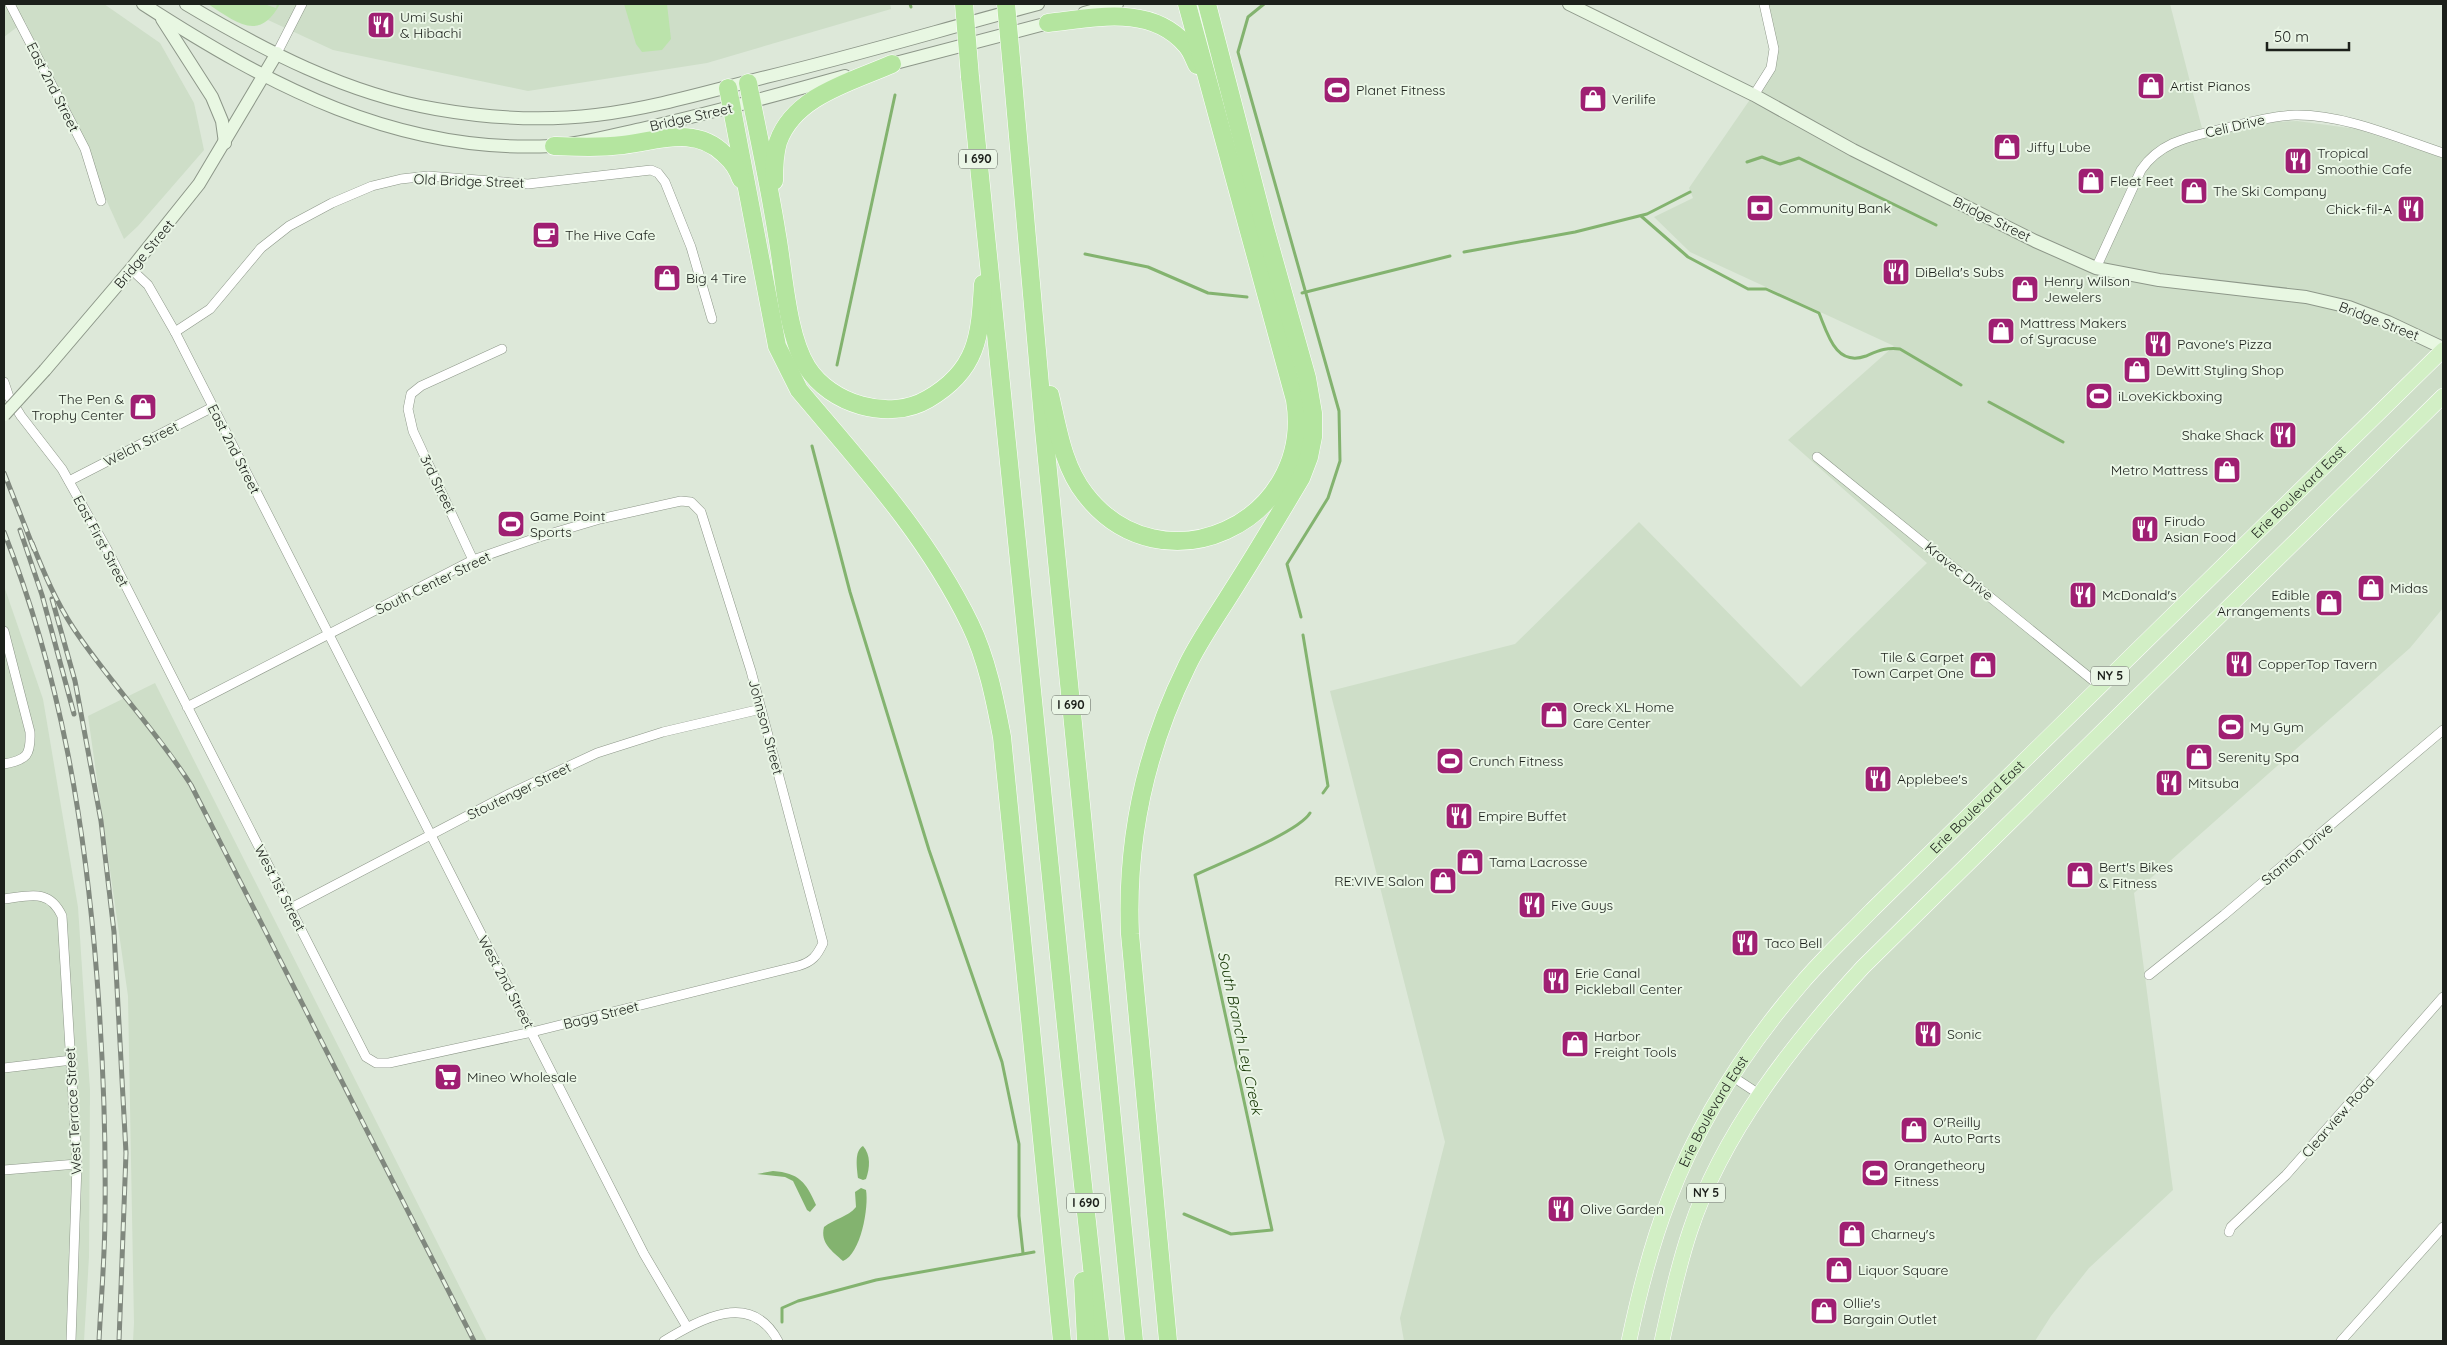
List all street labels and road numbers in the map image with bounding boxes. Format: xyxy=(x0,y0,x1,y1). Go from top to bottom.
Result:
street label: East 2nd Street xyxy=(23,39,83,135)
street label: Bridge Street xyxy=(648,99,734,135)
street label: Celi Drive xyxy=(2203,110,2267,142)
road number: I 690 xyxy=(959,150,997,168)
street label: Old Bridge Street xyxy=(413,170,525,192)
street label: Bridge Street xyxy=(1950,192,2034,246)
street label: Bridge Street xyxy=(110,216,178,292)
street label: Bridge Street xyxy=(2336,297,2422,345)
street label: East 2nd Street xyxy=(204,401,264,497)
street label: Welch Street xyxy=(101,417,182,471)
street label: Erie Boulevard East xyxy=(2247,441,2350,542)
street label: 3rd Street xyxy=(416,452,460,516)
street label: East First Street xyxy=(69,492,133,590)
street label: Kravec Drive xyxy=(1921,538,1997,604)
street label: South Center Street xyxy=(372,547,494,619)
road number: NY 5 xyxy=(2091,666,2129,686)
street label: Johnson Street xyxy=(745,677,787,777)
road number: I 690 xyxy=(1052,696,1090,714)
street label: Erie Boulevard East xyxy=(1926,756,2028,857)
street label: Stoutenger Street xyxy=(464,758,574,824)
street label: Stanton Drive xyxy=(2258,819,2337,889)
street label: West 1st Street xyxy=(250,842,310,935)
street label: West 2nd Street xyxy=(474,932,538,1032)
street label: Bagg Street xyxy=(561,997,641,1033)
street label: West Terrace Street xyxy=(61,1047,85,1175)
street label: Erie Boulevard East xyxy=(1675,1052,1752,1170)
street label: Clearview Road xyxy=(2298,1073,2378,1161)
road number: NY 5 xyxy=(1687,1184,1725,1202)
road number: I 690 xyxy=(1067,1194,1105,1212)

